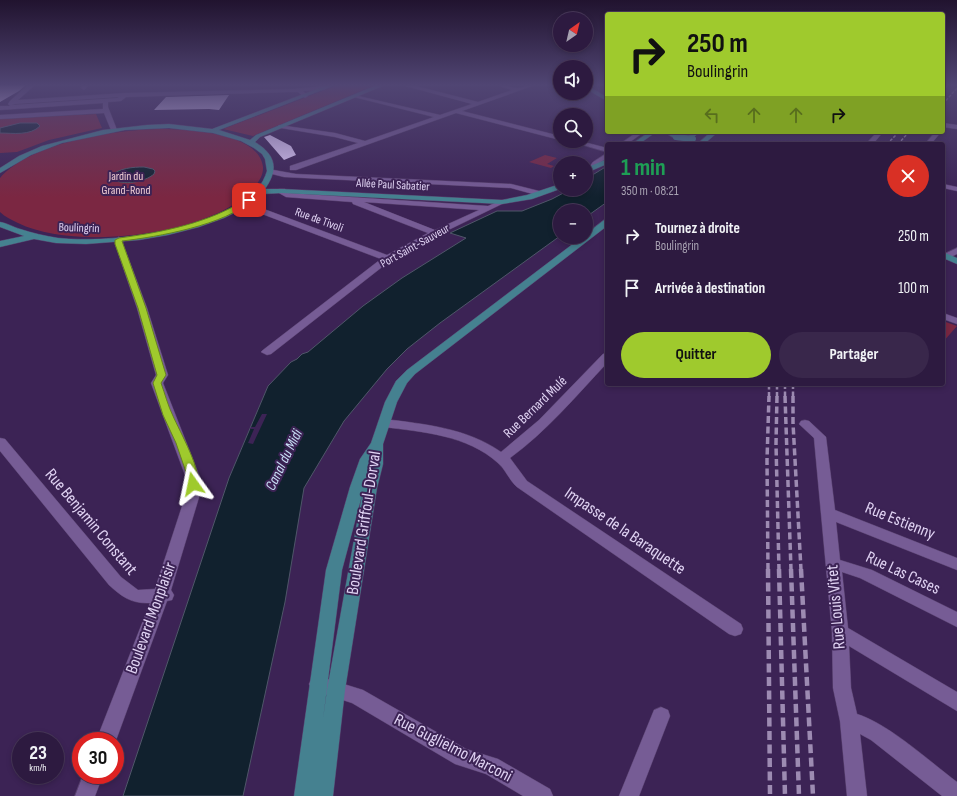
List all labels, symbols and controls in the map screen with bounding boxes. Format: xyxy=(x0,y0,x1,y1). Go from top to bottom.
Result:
north arrow xyxy=(553,12,593,52)
map controls xyxy=(553,12,593,244)
text: 250 m xyxy=(687,27,748,60)
icon: right xyxy=(621,28,673,80)
button: sound xyxy=(553,60,593,100)
text: Boulingrin xyxy=(687,61,748,82)
icon: left xyxy=(701,104,723,126)
icon: ahead xyxy=(743,104,765,126)
icon: ahead xyxy=(785,104,807,126)
icon: right xyxy=(827,104,849,126)
button: search xyxy=(553,108,593,148)
text: 1 min xyxy=(621,153,666,182)
button: close xyxy=(887,155,929,197)
button: + xyxy=(553,156,593,196)
park label: Jardin du Grand-Rond xyxy=(102,169,150,198)
street label: Allée Paul Sabatier xyxy=(355,176,431,194)
pin xyxy=(232,183,266,217)
text: 350 m · 08:21 xyxy=(621,183,679,199)
icon: arrive xyxy=(238,189,260,211)
street label: Rue de Tivoli xyxy=(293,204,345,236)
button: − xyxy=(553,204,593,244)
text: Tournez à droite xyxy=(655,219,740,238)
street label: Boulingrin xyxy=(58,220,100,236)
street label: Port Saint-Sauveur xyxy=(378,221,453,271)
icon: right xyxy=(621,225,643,247)
text: 250 m xyxy=(898,227,929,246)
text: Boulingrin xyxy=(655,238,699,254)
icon: arrive xyxy=(621,277,643,299)
text: Arrivée à destination xyxy=(655,279,765,298)
text: 100 m xyxy=(898,279,929,298)
button: Quitter xyxy=(621,332,771,378)
button: Partager xyxy=(779,332,929,378)
street label: Rue Bernard Mulé xyxy=(500,373,570,441)
water label: Canal du Midi xyxy=(261,425,307,494)
street label: Boulevard Griffoul-Dorval xyxy=(343,450,385,596)
position arrow xyxy=(172,463,214,505)
street label: Rue Benjamin Constant xyxy=(41,465,141,579)
street label: Impasse de la Baraquette xyxy=(561,483,690,579)
street label: Rue Estienny xyxy=(862,498,938,544)
street label: Rue Las Cases xyxy=(863,547,943,599)
street label: Boulevard Monplaisir xyxy=(122,559,181,677)
street label: Rue Louis Vitet xyxy=(822,564,850,650)
street label: Rue Guglielmo Marconi xyxy=(391,710,515,786)
speed limit sign: 30 xyxy=(72,732,124,784)
text: 23 xyxy=(29,741,47,765)
text: km/h xyxy=(29,762,47,774)

